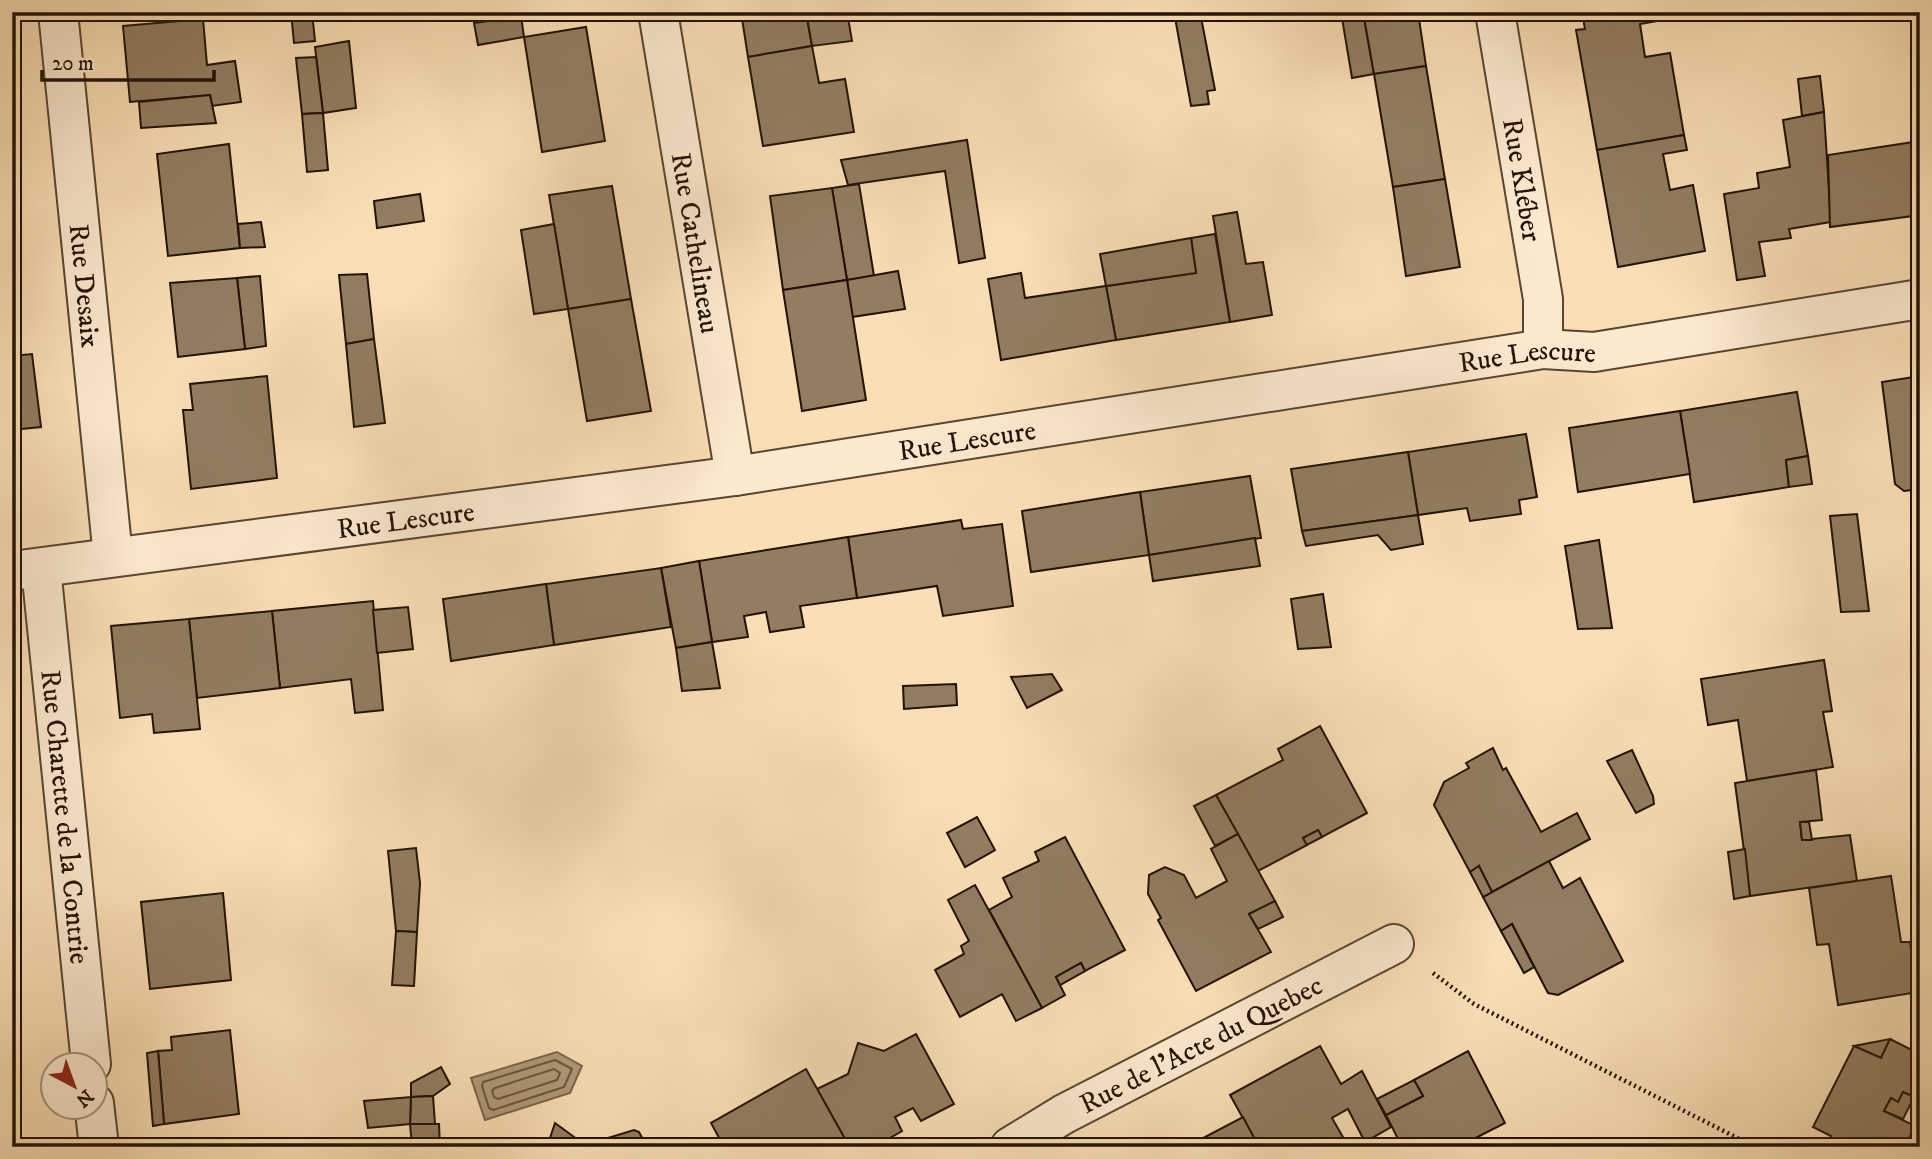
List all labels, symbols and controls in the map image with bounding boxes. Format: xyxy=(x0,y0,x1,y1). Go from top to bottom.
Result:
scale bar xyxy=(42,38,214,82)
text: 20 m xyxy=(52,51,94,77)
street label: Rue Kléber xyxy=(1494,116,1549,245)
street label: Rue Cathelineau xyxy=(663,150,727,336)
street label: Rue Desaix xyxy=(60,222,108,350)
street label: Rue Lescure xyxy=(1456,333,1597,381)
street label: Rue Lescure xyxy=(896,413,1038,469)
street label: Rue Lescure xyxy=(335,494,477,547)
street label: Rue Charette de la Contrie xyxy=(32,668,97,966)
street label: Rue de l'Acte du Quebec xyxy=(1074,968,1329,1122)
north arrow xyxy=(38,1050,108,1120)
text: N xyxy=(70,1084,98,1112)

